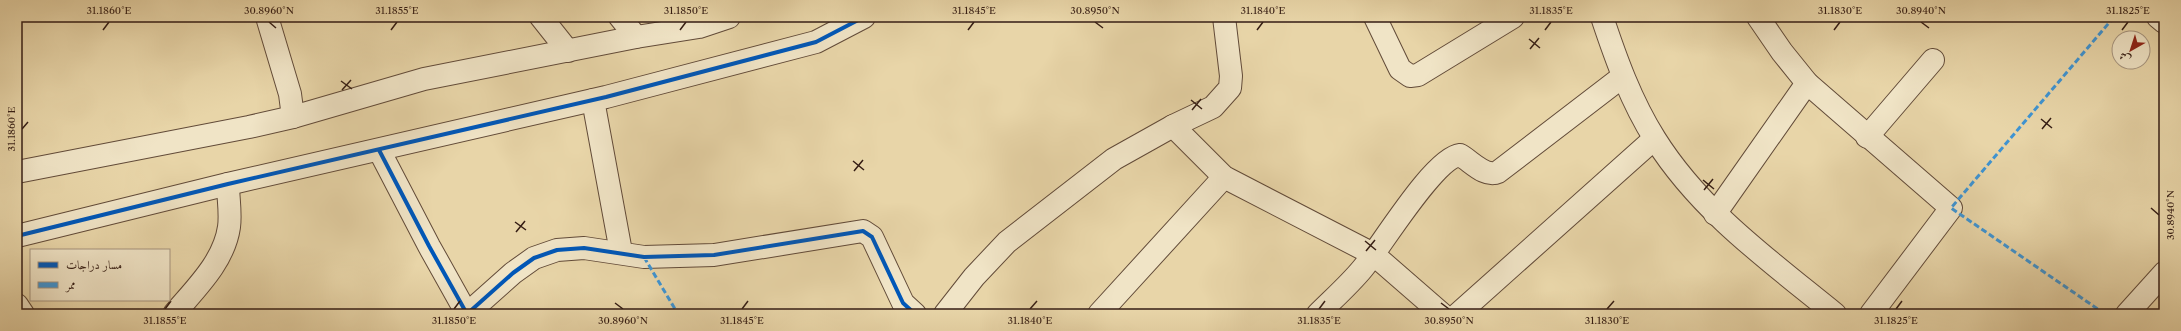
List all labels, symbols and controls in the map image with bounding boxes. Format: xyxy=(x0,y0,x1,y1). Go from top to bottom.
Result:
text: 31.1860°E xyxy=(87,4,132,17)
text: 30.8960°N xyxy=(244,4,294,17)
text: 31.1855°E xyxy=(375,4,419,17)
text: 31.1850°E xyxy=(664,4,708,17)
text: 31.1845°E xyxy=(952,4,996,17)
text: 30.8950°N xyxy=(1070,4,1120,17)
text: 31.1840°E xyxy=(1241,4,1286,17)
text: 31.1835°E xyxy=(1529,4,1573,17)
text: 31.1830°E xyxy=(1818,4,1862,17)
text: 30.8940°N xyxy=(1896,4,1946,17)
text: 31.1825°E xyxy=(2106,4,2150,17)
north arrow xyxy=(2111,30,2151,70)
text: ش xyxy=(2116,49,2133,67)
text: 31.1860°E xyxy=(5,106,18,151)
text: 30.8940°N xyxy=(2164,190,2177,240)
legend xyxy=(30,249,170,301)
text: مسار دراجات xyxy=(66,257,122,272)
text: ممر xyxy=(64,277,76,293)
text: 31.1855°E xyxy=(143,314,187,327)
text: 31.1850°E xyxy=(432,314,476,327)
text: 30.8960°N xyxy=(598,314,648,327)
text: 31.1845°E xyxy=(720,314,764,327)
text: 31.1840°E xyxy=(1008,314,1053,327)
text: 31.1835°E xyxy=(1297,314,1341,327)
text: 30.8950°N xyxy=(1424,314,1474,327)
text: 31.1830°E xyxy=(1585,314,1629,327)
text: 31.1825°E xyxy=(1874,314,1918,327)

